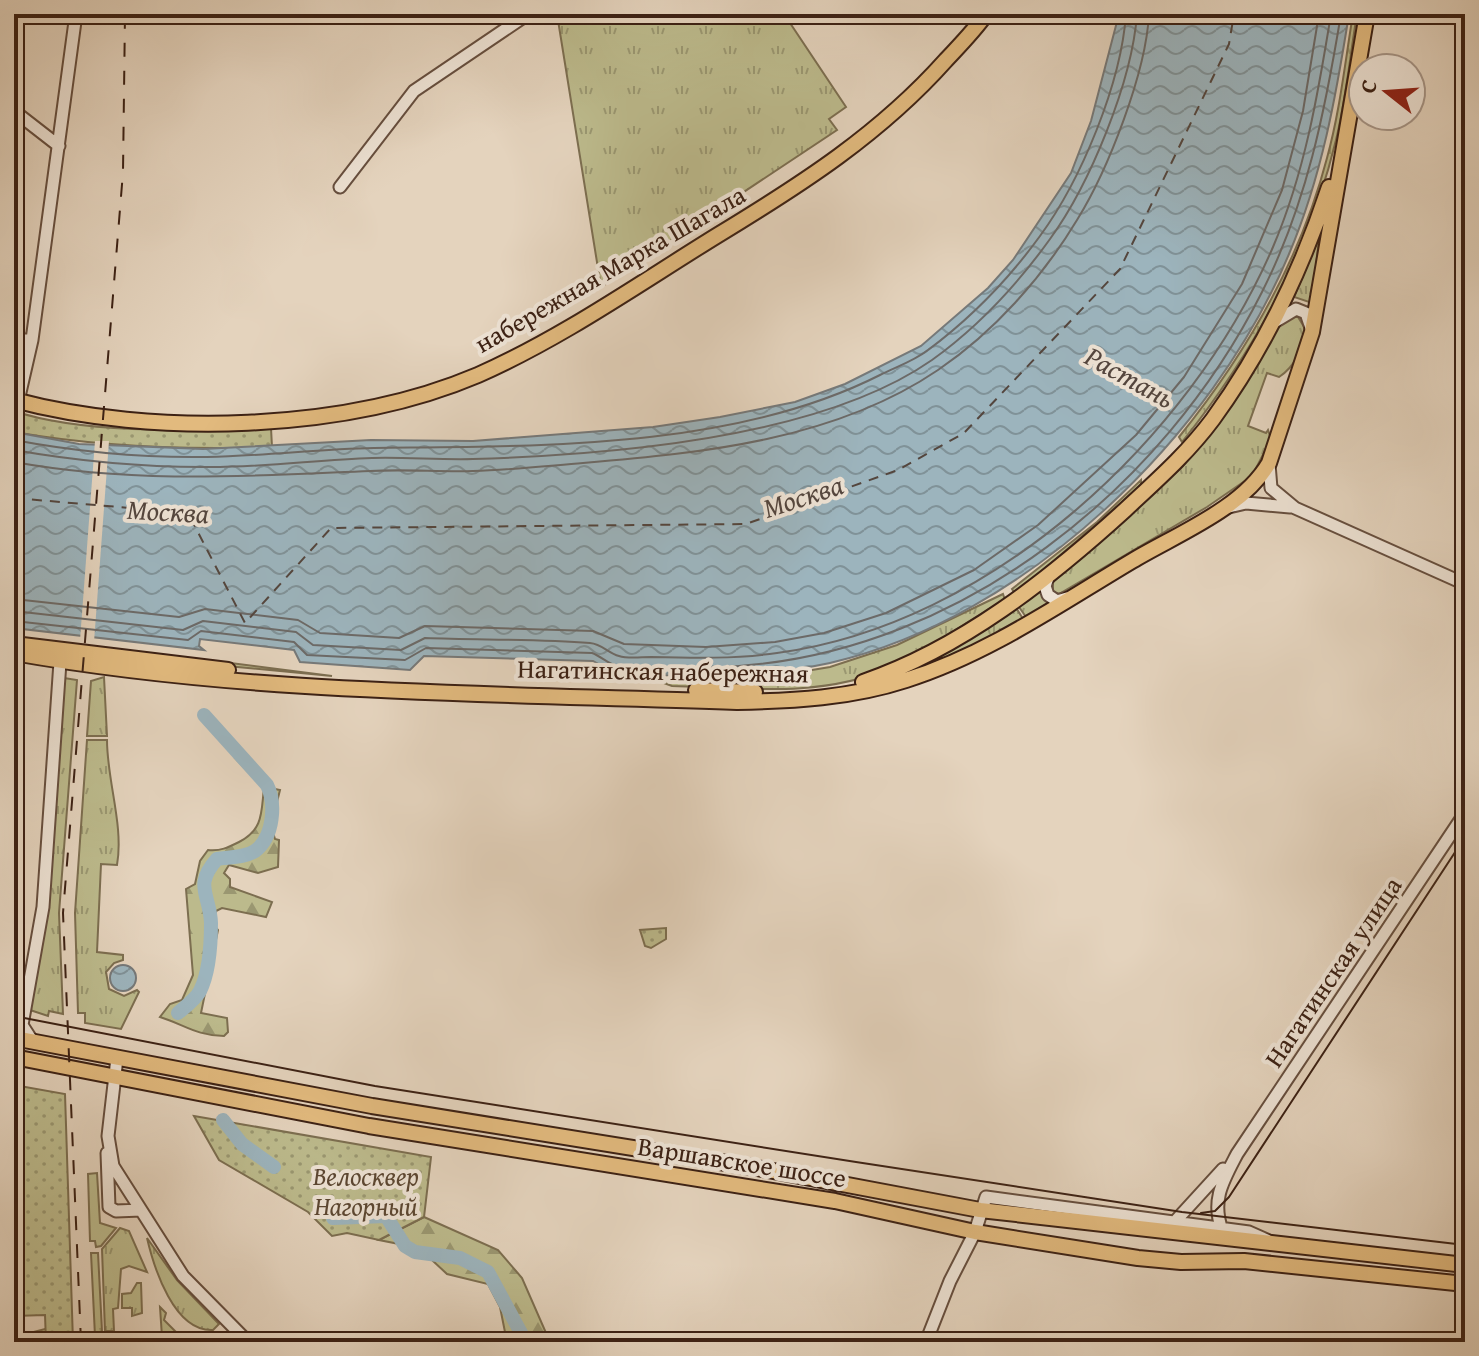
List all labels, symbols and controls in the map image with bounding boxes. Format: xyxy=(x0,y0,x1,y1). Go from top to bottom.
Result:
north arrow xyxy=(1347,52,1427,132)
text: С xyxy=(1351,76,1385,97)
street label: набережная Марка Шагала xyxy=(467,175,753,362)
water label: Растань xyxy=(1077,335,1183,418)
water label: Москва xyxy=(757,463,848,528)
water label: Москва xyxy=(126,488,210,533)
street label: Нагатинская набережная xyxy=(517,648,809,693)
street label: Нагатинская улица xyxy=(1254,868,1411,1075)
street label: Варшавское шоссе xyxy=(635,1126,849,1197)
park label: Велосквер Нагорный xyxy=(312,1156,419,1225)

